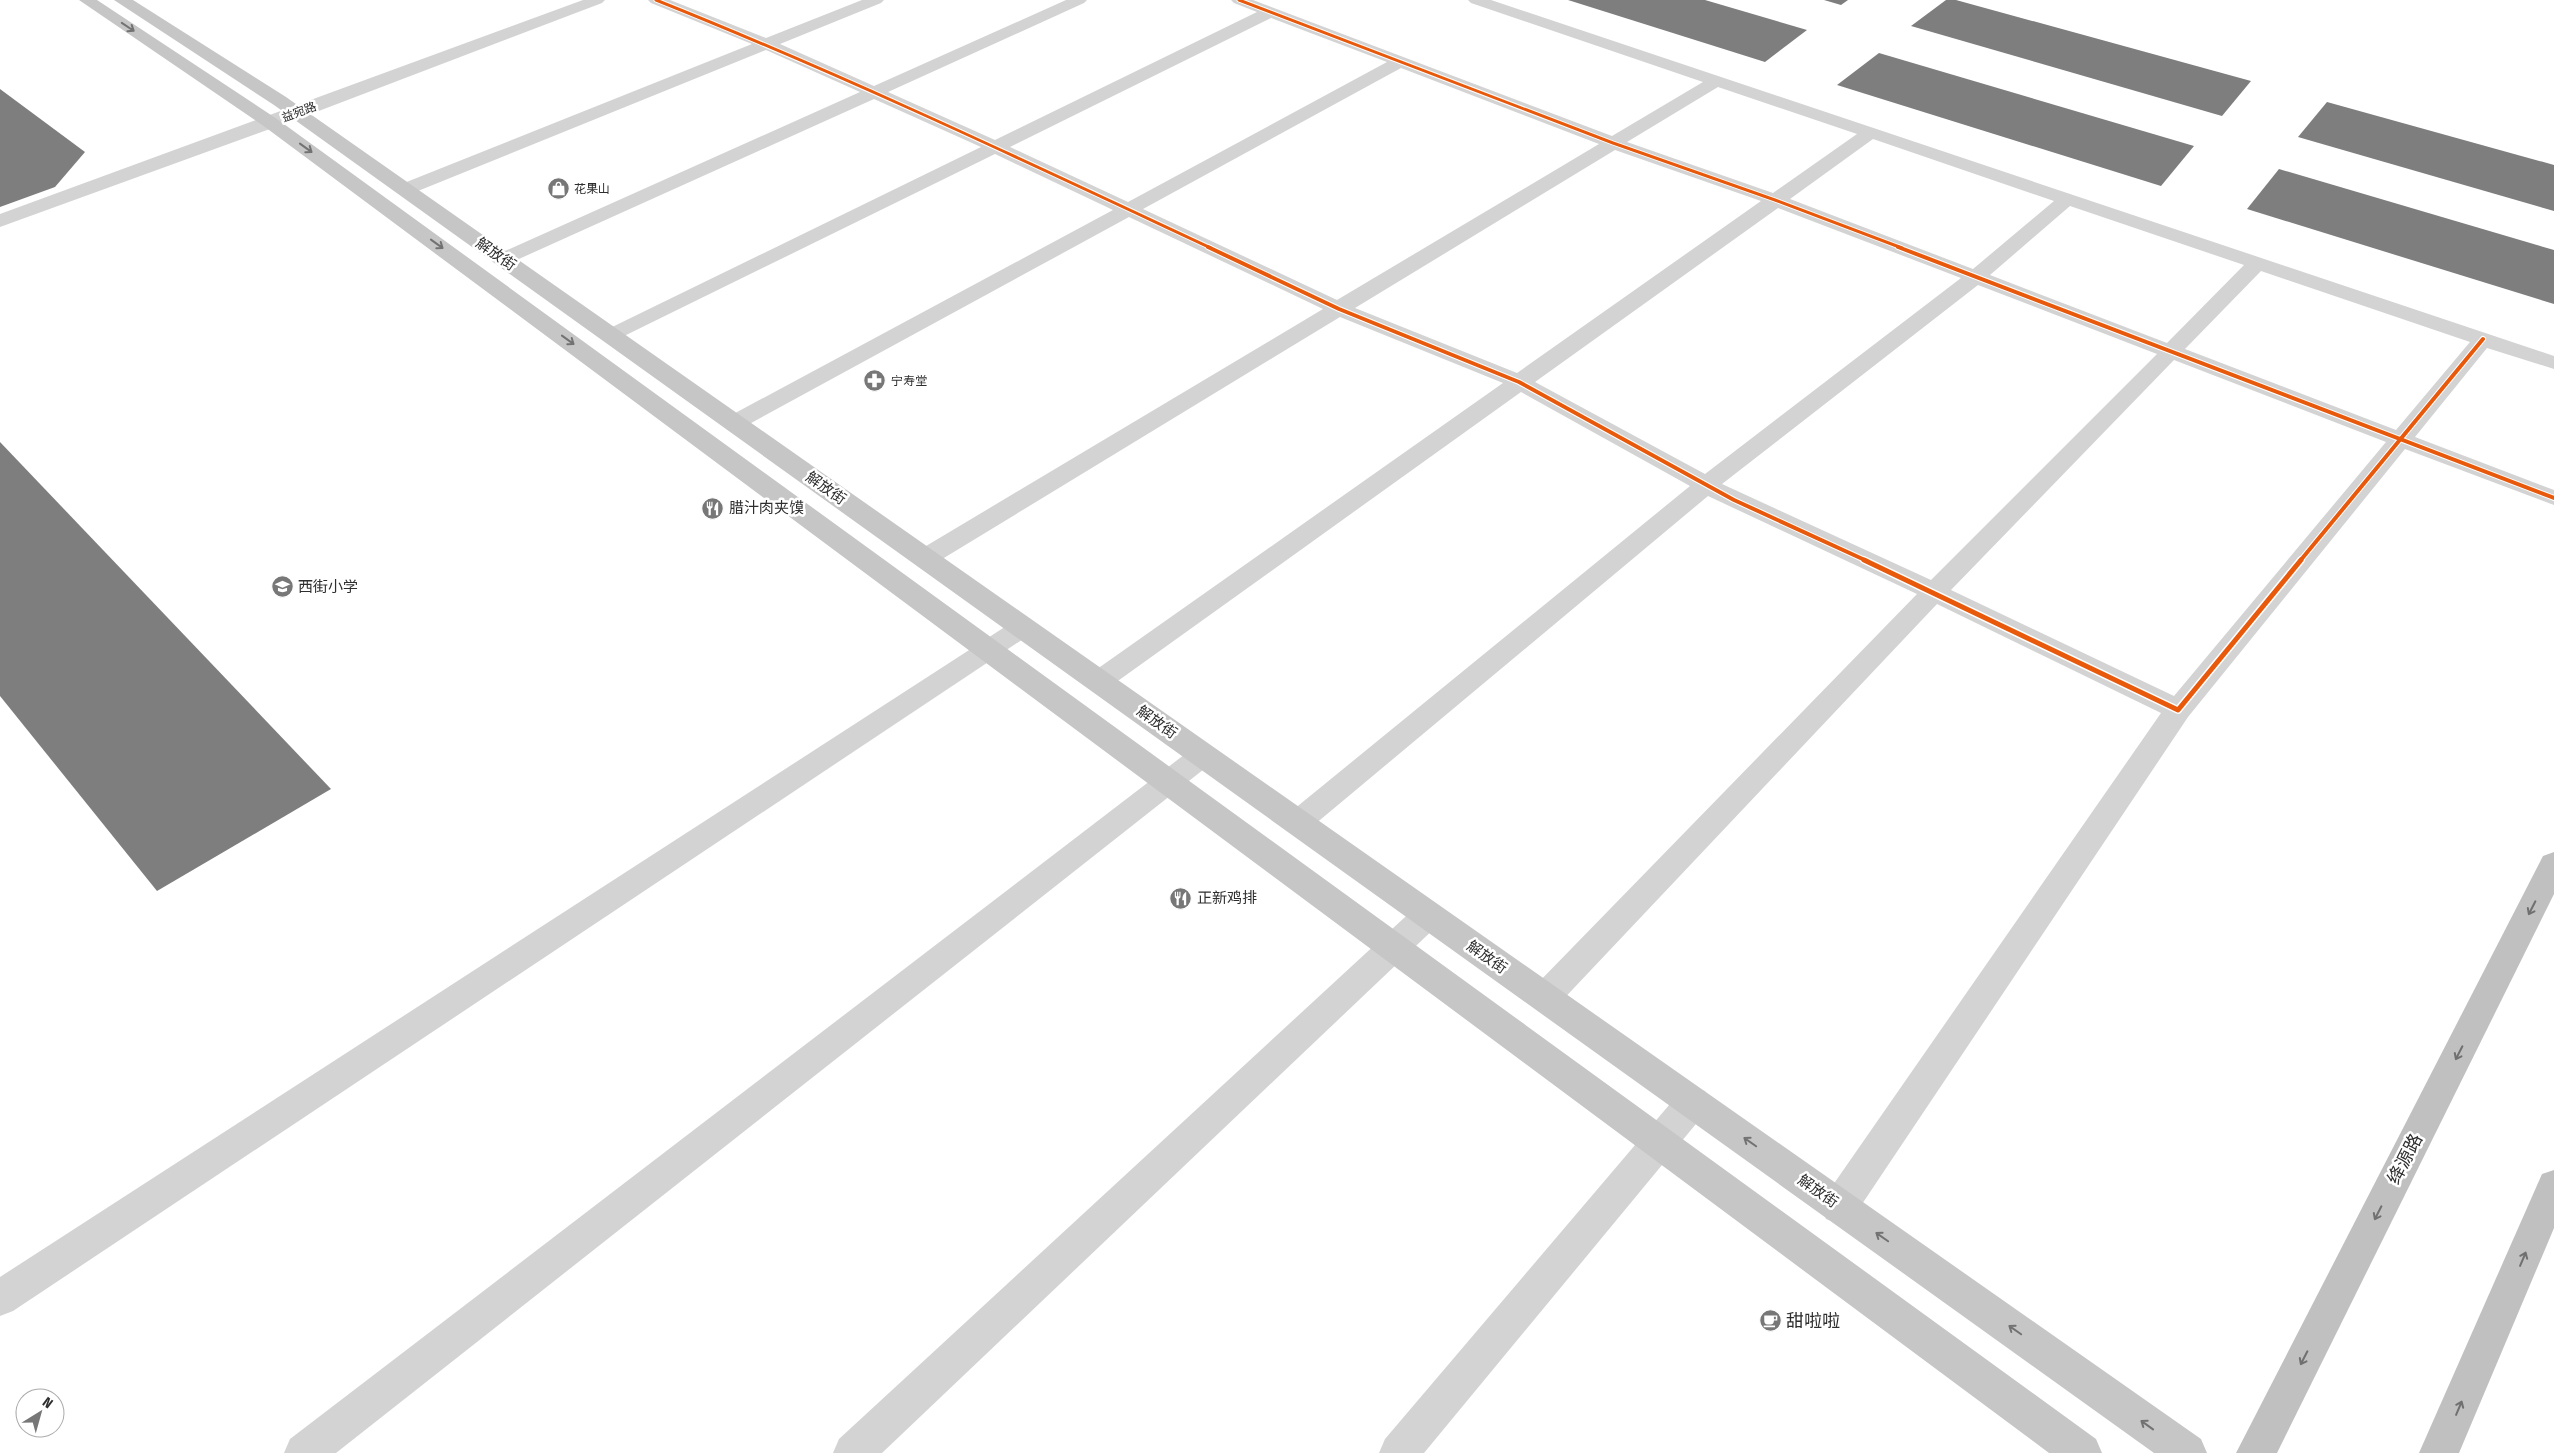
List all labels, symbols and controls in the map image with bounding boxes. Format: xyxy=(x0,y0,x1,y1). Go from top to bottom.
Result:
one-way arrow xyxy=(121,22,135,32)
street label: 益宛路 xyxy=(280,99,318,125)
one-way arrow xyxy=(299,143,313,153)
shop icon: 花果山 xyxy=(546,177,570,201)
place label: 花果山 xyxy=(574,182,610,196)
street label: 解放街 xyxy=(472,234,520,274)
one-way arrow xyxy=(430,239,444,249)
one-way arrow xyxy=(561,335,574,346)
pharmacy icon: 宁寿堂 xyxy=(863,369,887,393)
place label: 宁寿堂 xyxy=(891,374,927,388)
street label: 解放街 xyxy=(802,468,850,508)
restaurant icon: 腊汁肉夹馍 xyxy=(701,496,725,520)
place label: 腊汁肉夹馍 xyxy=(729,499,804,517)
school or university icon: 西街小学 xyxy=(270,575,294,599)
place label: 西街小学 xyxy=(298,578,358,596)
street label: 解放街 xyxy=(1133,702,1181,742)
restaurant icon: 正新鸡排 xyxy=(1169,886,1193,910)
place label: 正新鸡排 xyxy=(1197,889,1257,907)
one-way arrow xyxy=(2527,900,2537,915)
street label: 解放街 xyxy=(1463,937,1511,977)
one-way arrow xyxy=(2454,1045,2464,1060)
street label: 绛源路 xyxy=(2383,1130,2427,1188)
one-way arrow xyxy=(1743,1137,1757,1148)
street label: 解放街 xyxy=(1794,1171,1842,1211)
one-way arrow xyxy=(2372,1206,2382,1221)
one-way arrow xyxy=(1875,1232,1889,1242)
one-way arrow xyxy=(2518,1252,2528,1267)
cafe icon: 甜啦啦 xyxy=(1758,1309,1782,1333)
place label: 甜啦啦 xyxy=(1786,1310,1840,1332)
one-way arrow xyxy=(2008,1325,2022,1336)
one-way arrow xyxy=(2299,1351,2309,1366)
north arrow xyxy=(15,1388,65,1438)
text: N xyxy=(39,1394,56,1412)
one-way arrow xyxy=(2454,1401,2464,1416)
one-way arrow xyxy=(2140,1420,2154,1430)

